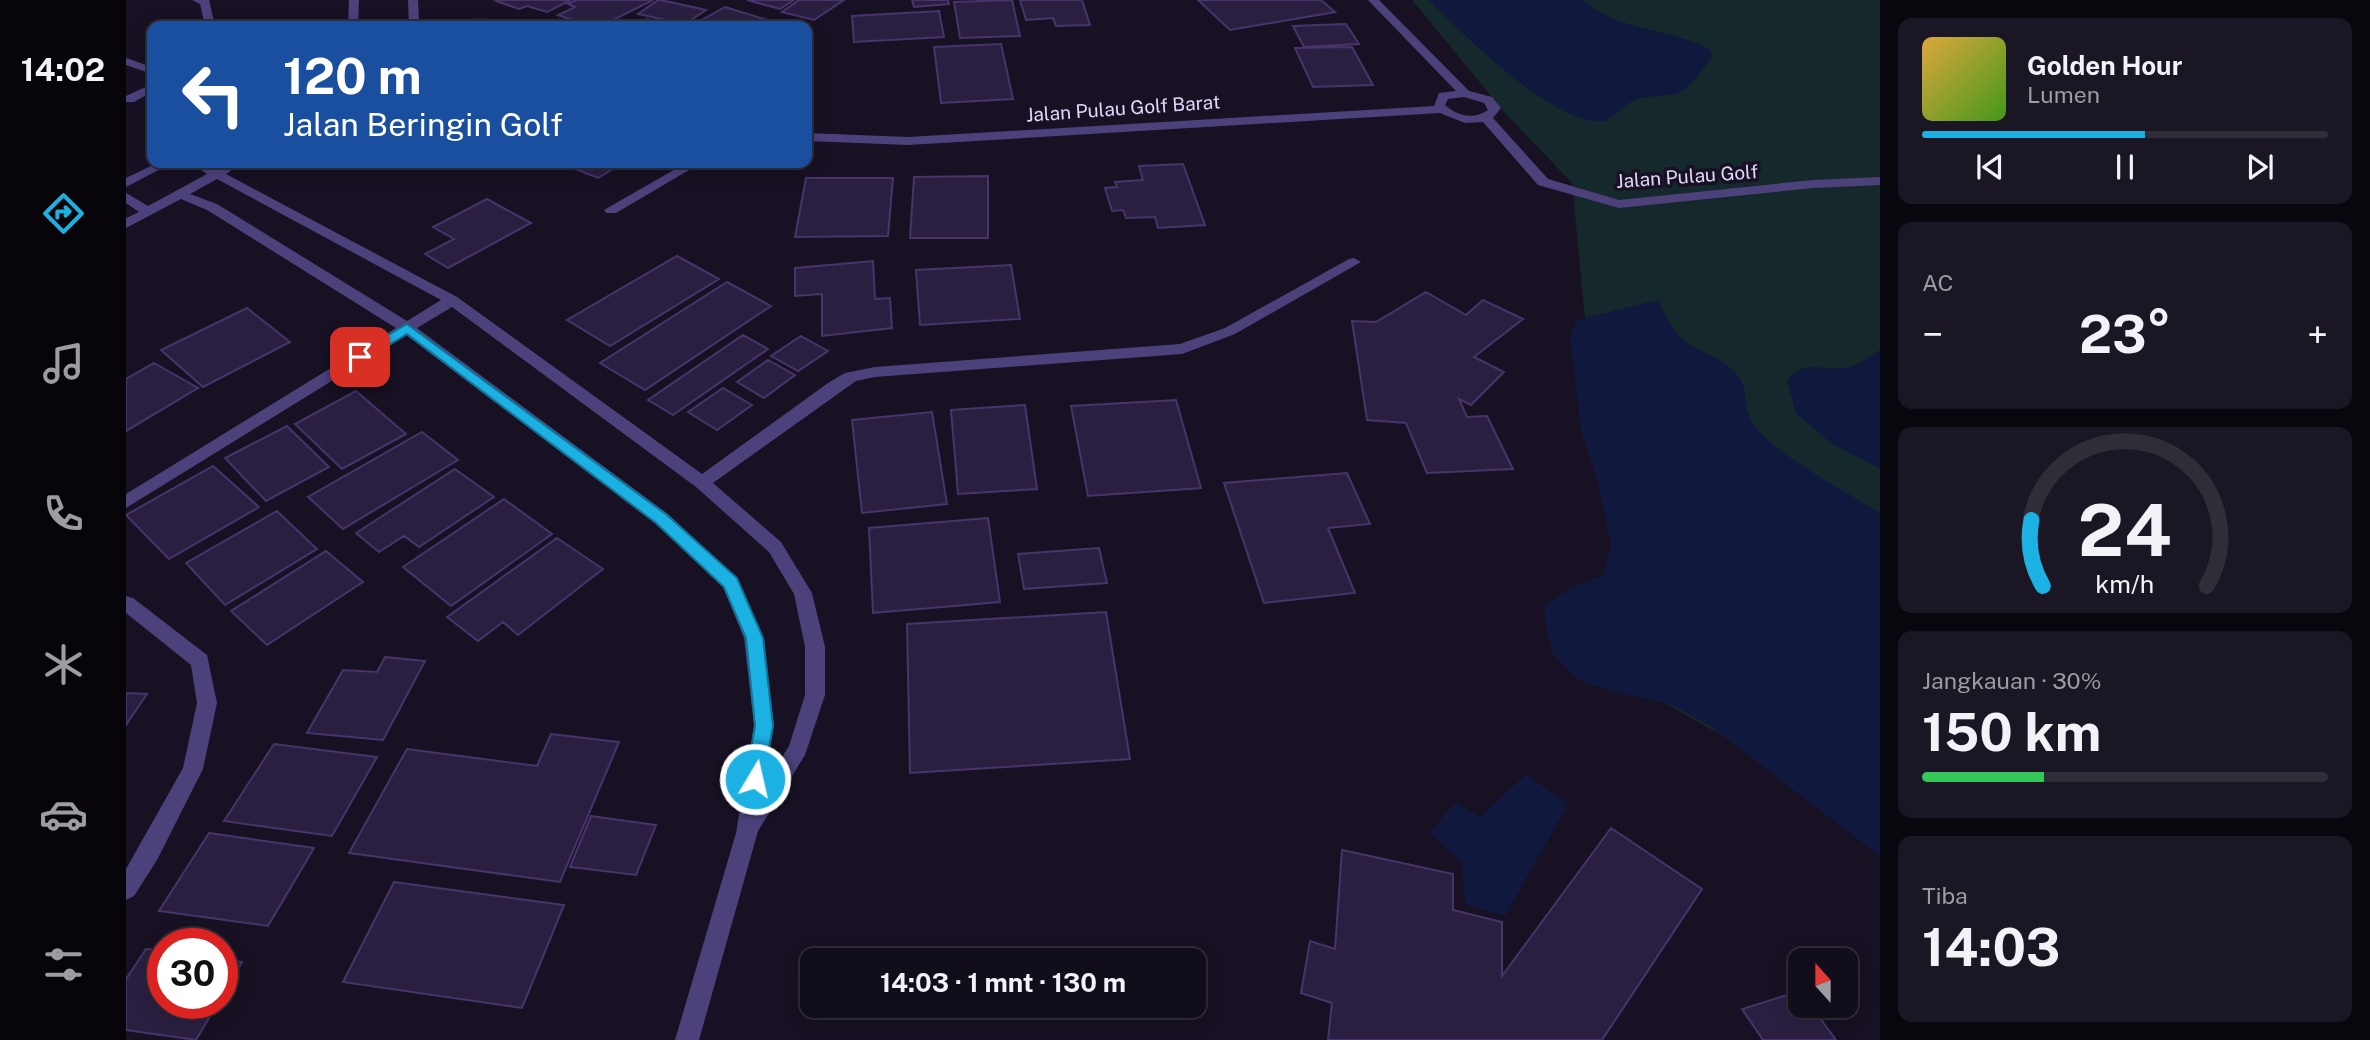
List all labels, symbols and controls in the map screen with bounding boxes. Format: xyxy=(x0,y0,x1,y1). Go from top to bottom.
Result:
text: 120 m xyxy=(283,47,422,105)
icon: left xyxy=(168,49,259,140)
text: Golden Hour xyxy=(2027,50,2182,81)
text: 14:02 xyxy=(21,51,105,88)
text: Lumen xyxy=(2027,81,2100,108)
street label: Jalan Pulau Golf Barat xyxy=(1025,90,1221,126)
text: Jalan Beringin Golf xyxy=(283,106,563,143)
icon: previous xyxy=(1971,148,2009,186)
icon: pause xyxy=(2106,148,2144,186)
icon: next xyxy=(2241,148,2279,186)
street label: Jalan Pulau Golf xyxy=(1615,160,1759,192)
icon: directions xyxy=(39,189,88,238)
text: AC xyxy=(1922,269,1953,296)
text: 23° xyxy=(2079,304,2171,365)
text: − xyxy=(1922,312,1943,357)
text: + xyxy=(2307,312,2328,357)
pin xyxy=(330,327,390,387)
icon: arrive xyxy=(341,338,379,376)
icon: music xyxy=(39,339,88,388)
text: 24 xyxy=(2078,487,2172,572)
icon: phone xyxy=(39,489,88,538)
text: km/h xyxy=(2096,569,2154,599)
icon: climate xyxy=(39,640,88,689)
text: Jangkauan · 30% xyxy=(1922,667,2101,694)
text: 150 km xyxy=(1922,702,2101,763)
position arrow xyxy=(718,742,792,816)
icon: car xyxy=(39,790,88,839)
text: Tiba xyxy=(1922,882,1968,909)
text: 14:03 xyxy=(1922,917,2060,978)
speed limit sign: 30 xyxy=(147,928,238,1019)
icon: filters xyxy=(39,940,88,989)
north arrow xyxy=(1788,948,1858,1018)
map controls xyxy=(1788,948,1858,1018)
text: 14:03 · 1 mnt · 130 m xyxy=(880,967,1126,998)

